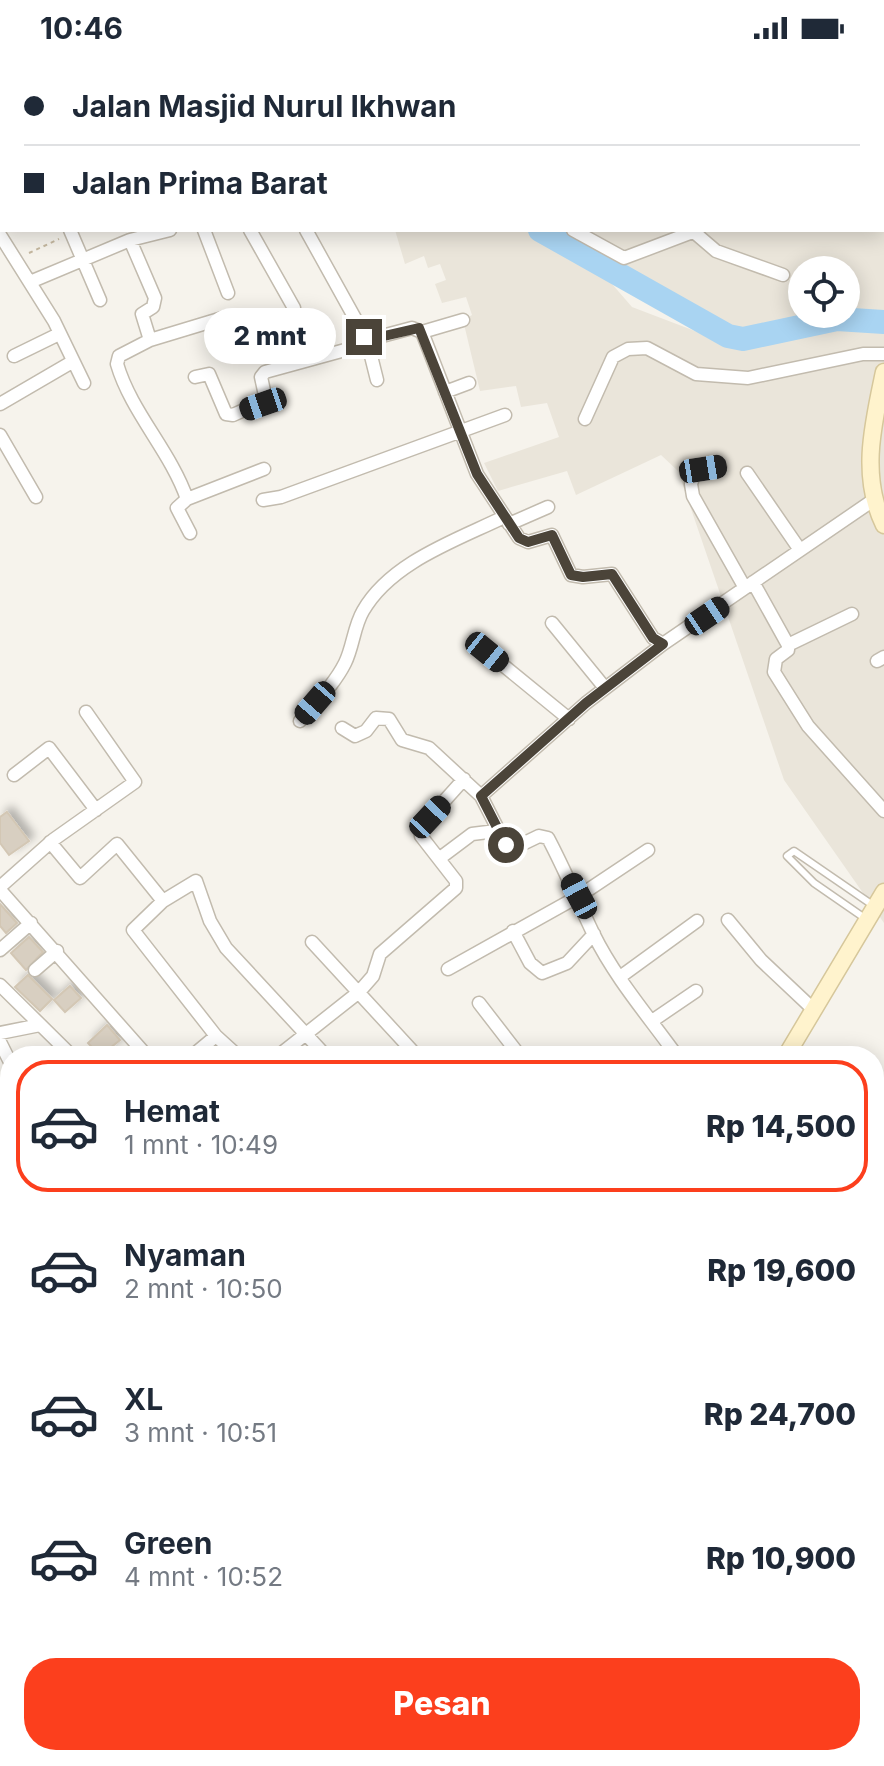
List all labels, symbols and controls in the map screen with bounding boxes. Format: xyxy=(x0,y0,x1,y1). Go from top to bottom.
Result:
text: 10:46 xyxy=(40,10,123,46)
text: Jalan Masjid Nurul Ikhwan xyxy=(72,88,456,124)
text: Jalan Prima Barat xyxy=(72,165,328,201)
map controls xyxy=(788,256,860,328)
button: locate xyxy=(788,256,860,328)
callout: 2 mnt xyxy=(204,309,336,365)
route end xyxy=(346,319,382,355)
text: 2 mnt xyxy=(234,320,306,351)
car xyxy=(236,385,290,423)
car xyxy=(677,453,729,485)
car xyxy=(680,593,734,639)
car xyxy=(461,628,513,676)
car xyxy=(290,677,340,729)
car xyxy=(405,791,455,843)
route start xyxy=(488,827,524,863)
car xyxy=(557,869,601,923)
icon: car xyxy=(28,1090,100,1162)
text: Hemat xyxy=(124,1093,220,1129)
text: Rp 14,500 xyxy=(706,1108,856,1144)
text: 1 mnt · 10:49 xyxy=(124,1129,278,1160)
icon: car xyxy=(28,1234,100,1306)
text: Nyaman xyxy=(124,1237,246,1273)
text: Rp 19,600 xyxy=(707,1252,856,1288)
text: 2 mnt · 10:50 xyxy=(124,1273,283,1304)
icon: car xyxy=(28,1378,100,1450)
text: XL xyxy=(124,1381,163,1417)
text: Rp 24,700 xyxy=(704,1396,856,1432)
text: 3 mnt · 10:51 xyxy=(124,1417,277,1448)
icon: car xyxy=(28,1522,100,1594)
text: Green xyxy=(124,1525,212,1561)
text: Rp 10,900 xyxy=(706,1540,856,1576)
text: 4 mnt · 10:52 xyxy=(124,1561,283,1592)
button: Pesan xyxy=(24,1658,860,1750)

